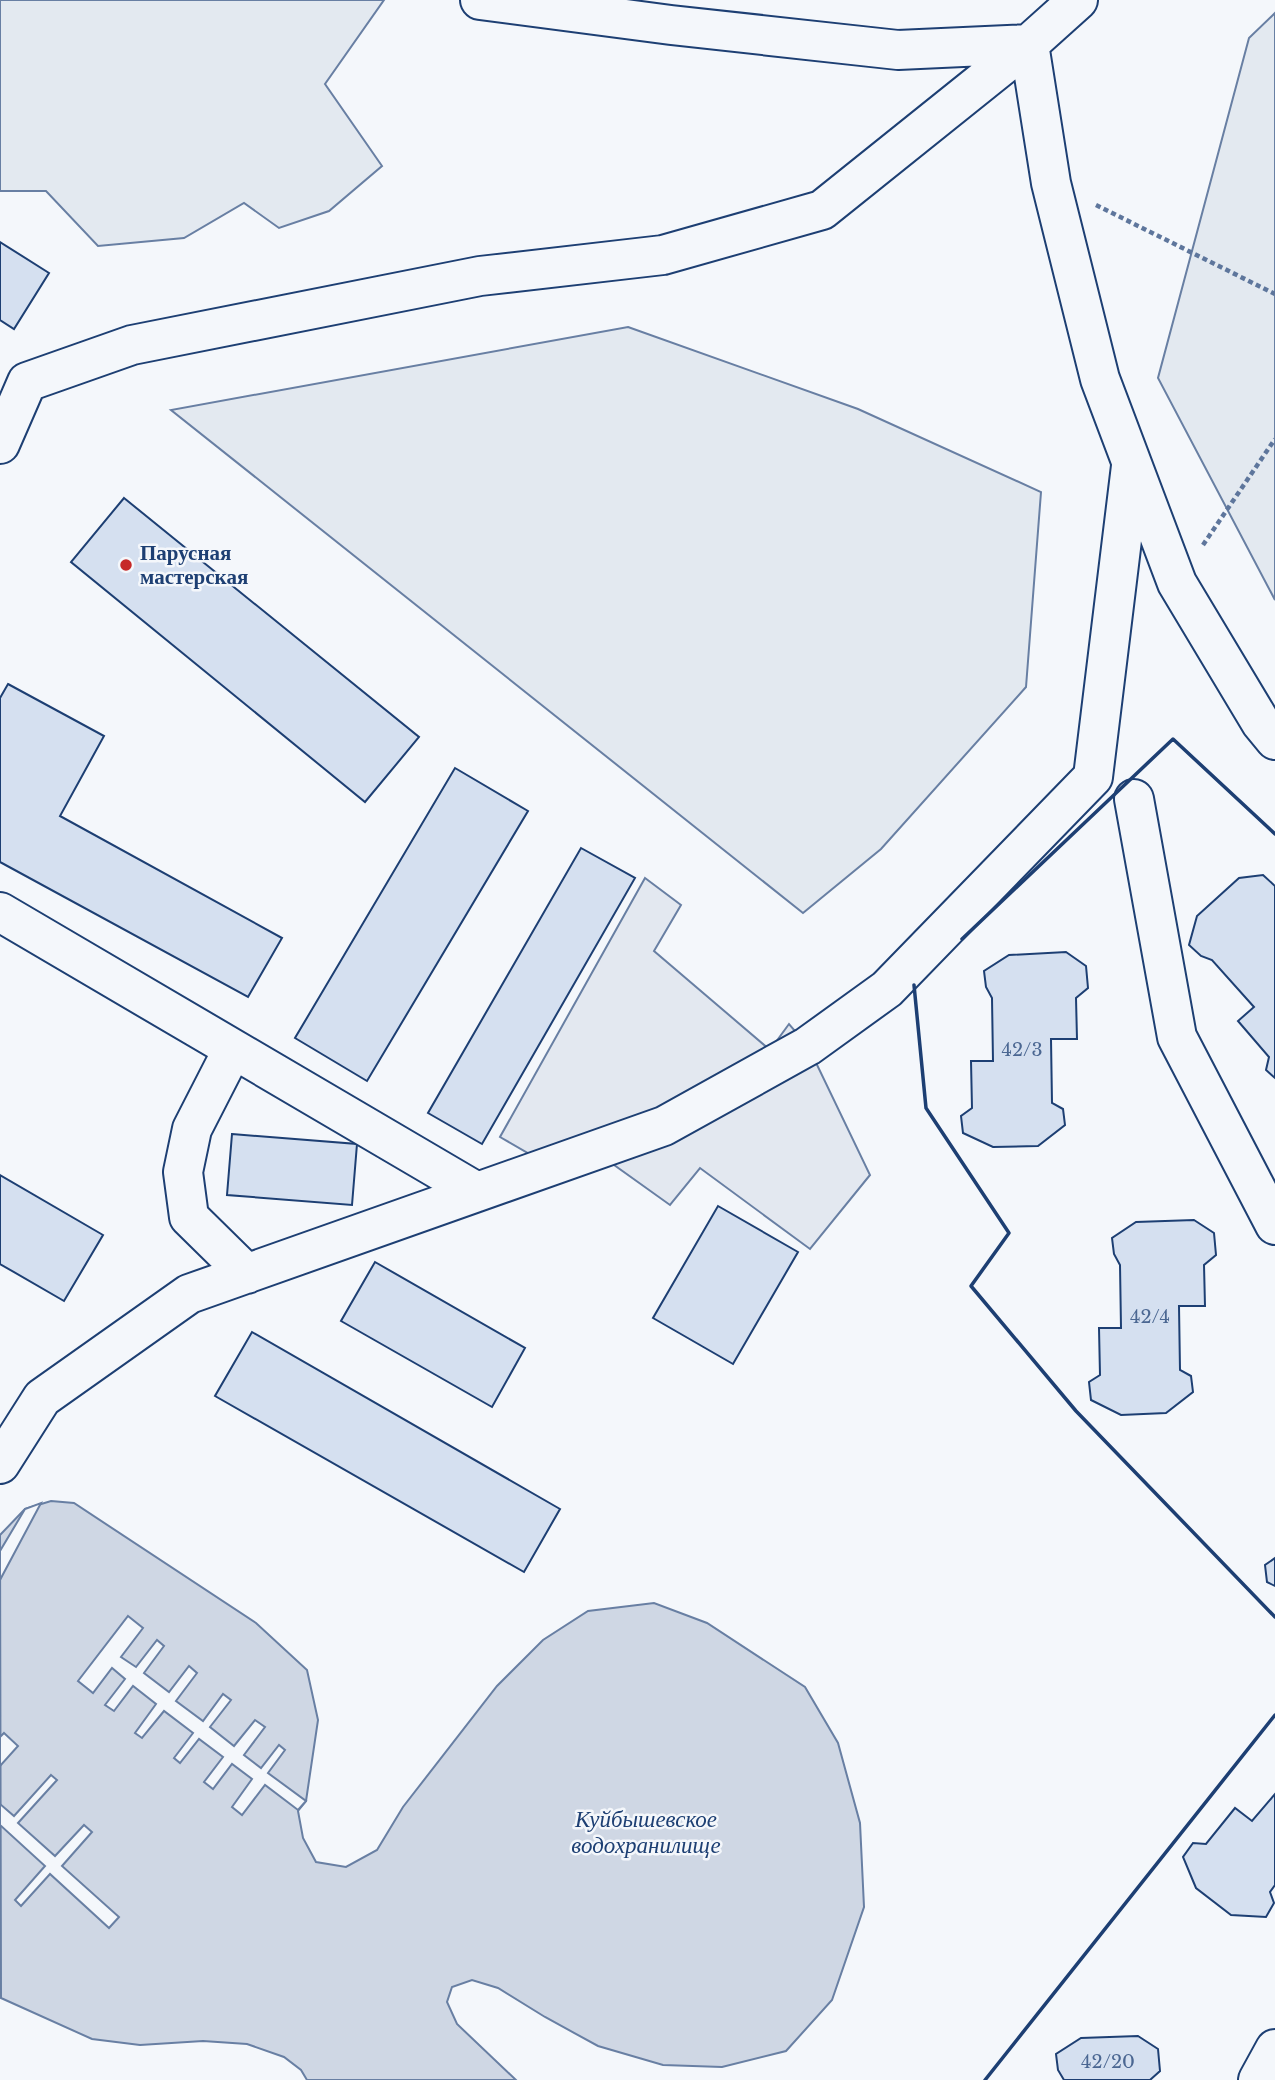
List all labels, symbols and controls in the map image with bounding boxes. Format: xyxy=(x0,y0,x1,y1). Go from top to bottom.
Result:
place label: Парусная мастерская xyxy=(140,540,248,590)
marker: Парусная мастерская xyxy=(118,557,134,573)
house number: 42/3 xyxy=(1002,1039,1043,1061)
house number: 42/4 xyxy=(1130,1306,1170,1328)
water label: Куйбышевское водохранилище xyxy=(571,1805,721,1859)
house number: 42/20 xyxy=(1081,2051,1135,2073)

